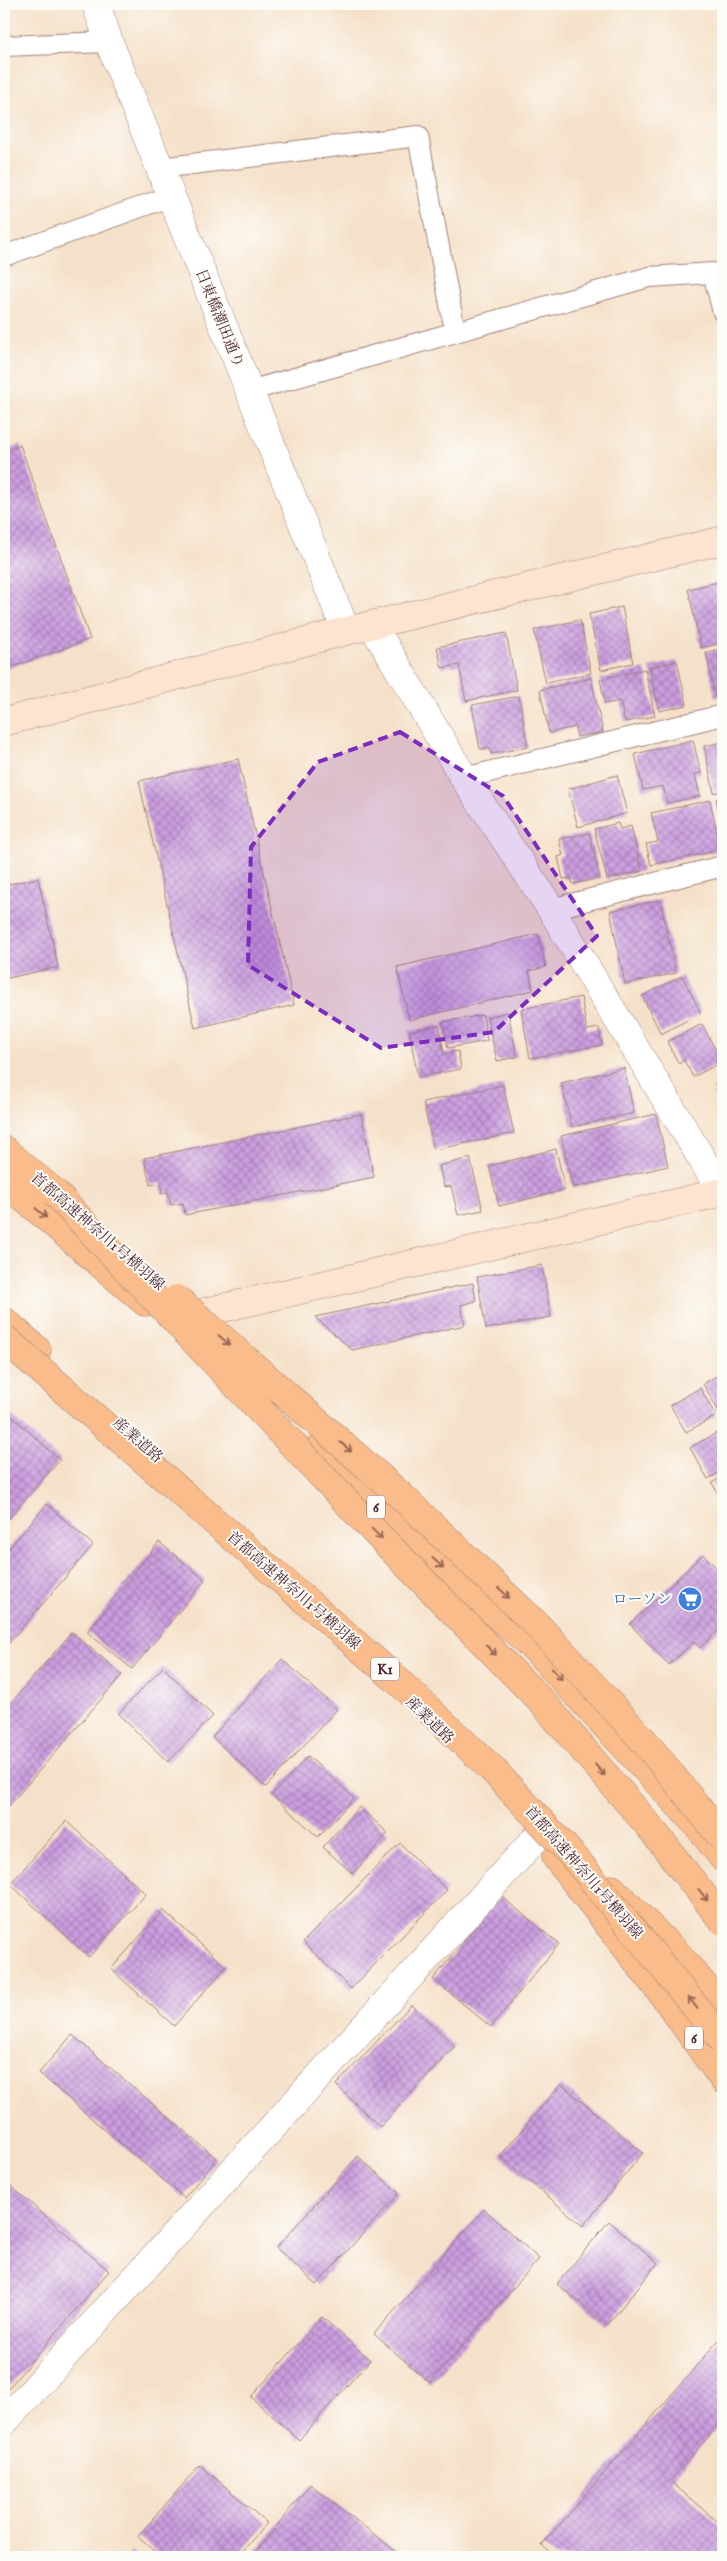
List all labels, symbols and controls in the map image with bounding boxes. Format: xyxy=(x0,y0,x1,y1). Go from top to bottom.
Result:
street label: 日東橋潮田通り xyxy=(191,266,248,370)
street label: 首都高速神奈川1号横羽線 xyxy=(27,1168,168,1295)
one-way arrow xyxy=(34,1207,47,1219)
one-way arrow xyxy=(217,1335,230,1346)
street label: 産業道路 xyxy=(109,1414,167,1467)
one-way arrow xyxy=(339,1442,352,1453)
road number: 6 xyxy=(367,1495,385,1518)
street label: 首都高速神奈川1号横羽線 xyxy=(223,1527,364,1654)
one-way arrow xyxy=(371,1528,383,1540)
one-way arrow xyxy=(432,1557,445,1569)
supermarket icon: ローソン xyxy=(677,1586,703,1612)
one-way arrow xyxy=(497,1587,510,1599)
place label: ローソン xyxy=(613,1590,672,1609)
one-way arrow xyxy=(484,1644,497,1656)
road number: K1 xyxy=(371,1658,399,1680)
one-way arrow xyxy=(551,1667,563,1680)
street label: 産業道路 xyxy=(401,1693,458,1748)
one-way arrow xyxy=(595,1763,606,1776)
street label: 首都高速神奈川1号横羽線 xyxy=(520,1802,647,1943)
one-way arrow xyxy=(697,1889,708,1902)
one-way arrow xyxy=(688,1996,698,2010)
road number: 6 xyxy=(685,2026,703,2050)

